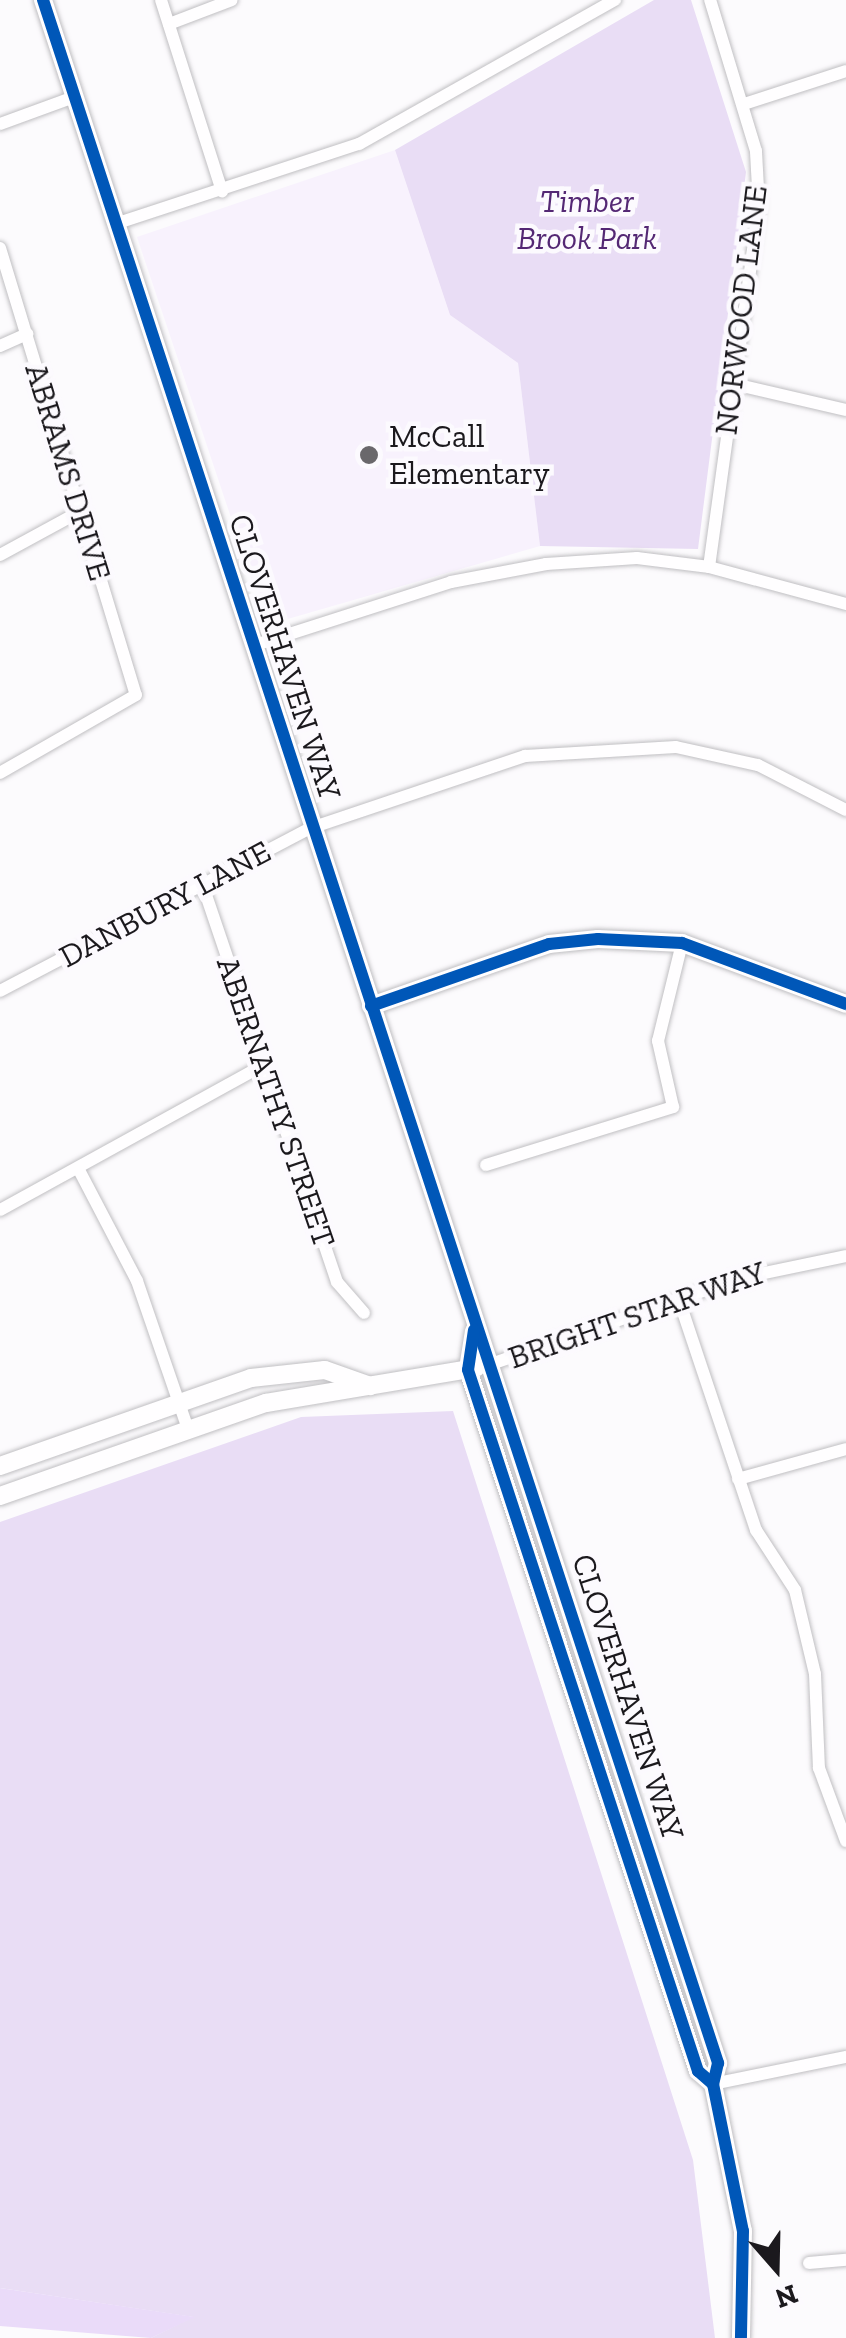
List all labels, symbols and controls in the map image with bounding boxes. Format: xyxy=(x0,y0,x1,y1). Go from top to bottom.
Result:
park label: Timber Brook Park xyxy=(517,183,657,258)
street label: NORWOOD LANE xyxy=(707,183,775,437)
street label: ABRAMS DRIVE xyxy=(17,359,119,585)
place label: McCall Elementary xyxy=(389,418,549,493)
marker: McCall Elementary xyxy=(358,444,380,466)
street label: CLOVERHAVEN WAY xyxy=(221,509,349,805)
street label: DANBURY LANE xyxy=(52,832,278,976)
street label: ABERNATHY STREET xyxy=(208,951,344,1253)
street label: BRIGHT STAR WAY xyxy=(503,1253,771,1377)
street label: CLOVERHAVEN WAY xyxy=(564,1549,692,1845)
north arrow xyxy=(726,2218,826,2318)
text: N xyxy=(771,2278,802,2316)

